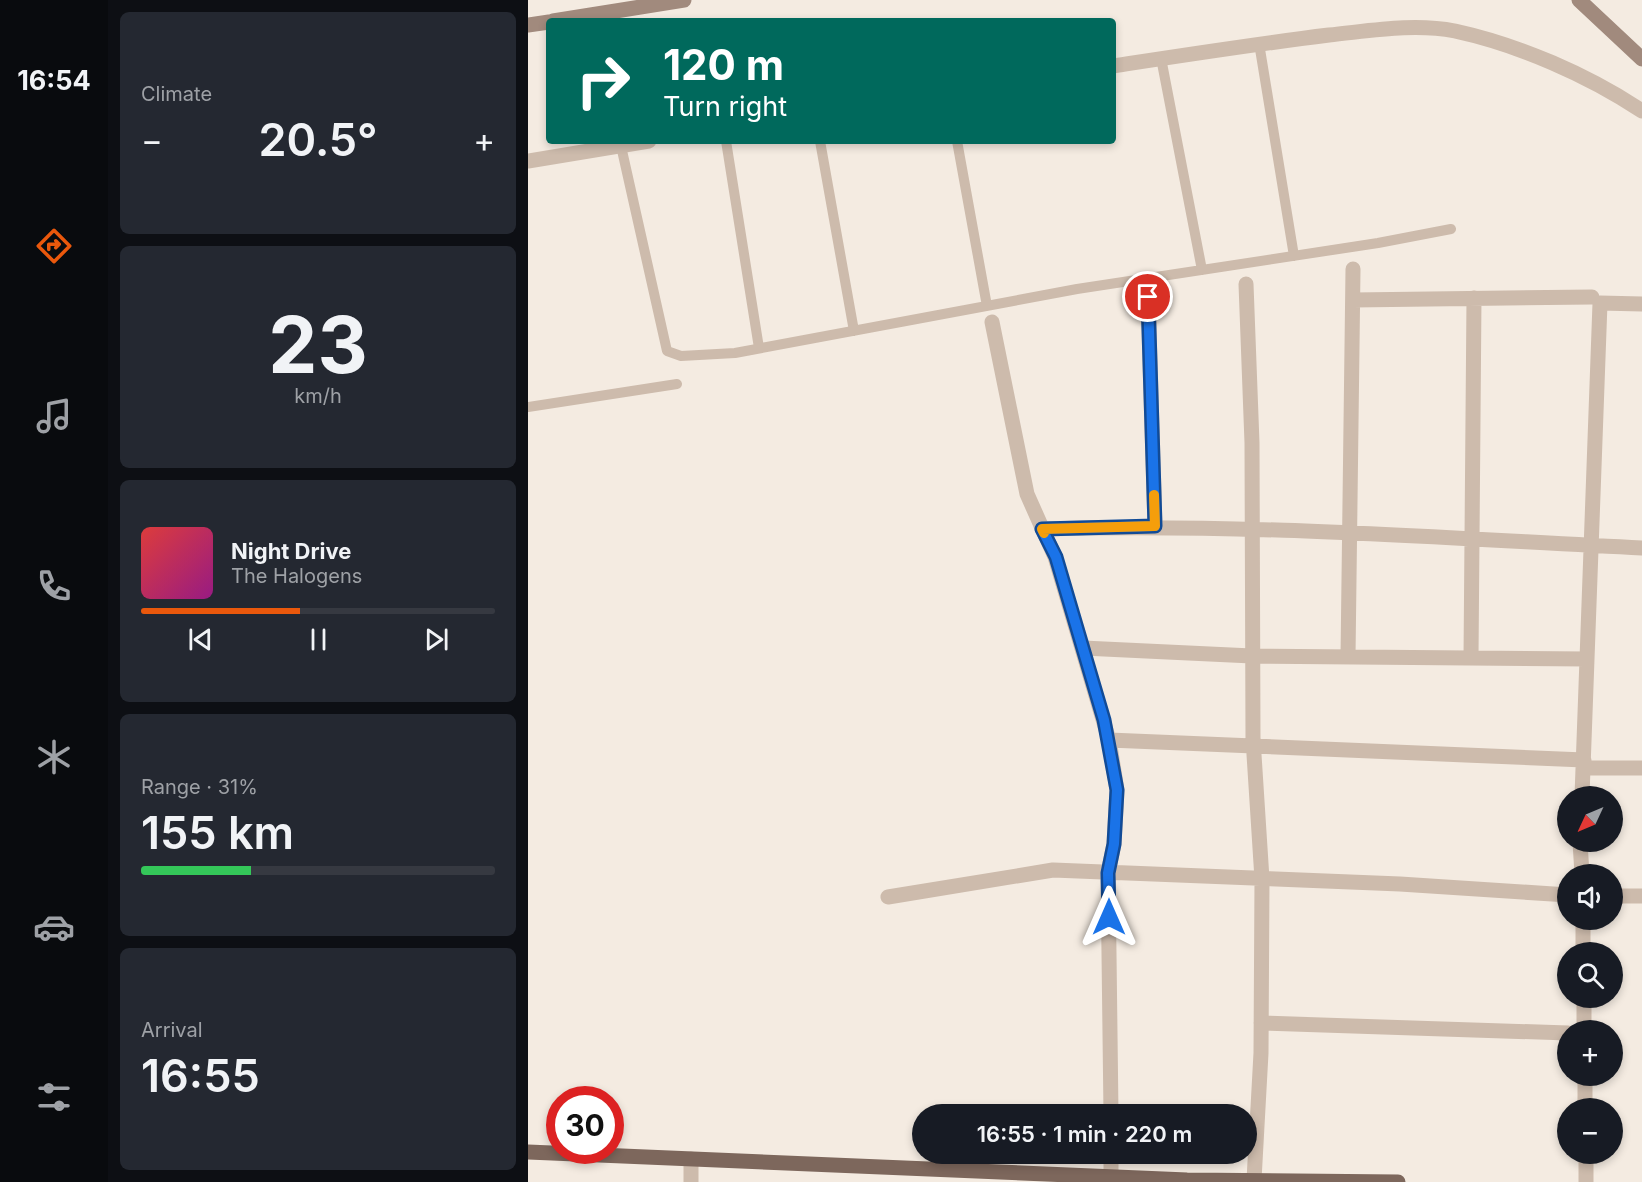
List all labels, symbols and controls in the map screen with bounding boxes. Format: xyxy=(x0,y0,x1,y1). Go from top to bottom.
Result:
text: 120 m xyxy=(663,39,784,90)
icon: right xyxy=(564,42,642,120)
text: 16:54 xyxy=(17,64,91,97)
text: Climate xyxy=(141,82,212,106)
text: Turn right xyxy=(663,90,787,123)
text: 20.5° xyxy=(258,112,378,167)
text: − xyxy=(141,120,163,160)
text: + xyxy=(473,120,495,160)
icon: directions xyxy=(33,225,75,267)
pin xyxy=(1122,271,1173,322)
icon: arrive xyxy=(1131,280,1164,313)
text: 23 xyxy=(268,297,368,392)
text: km/h xyxy=(294,384,342,408)
icon: music xyxy=(33,395,75,437)
text: Night Drive xyxy=(231,538,351,564)
text: The Halogens xyxy=(231,564,362,588)
icon: phone xyxy=(33,565,75,607)
icon: previous xyxy=(184,623,217,656)
icon: pause xyxy=(302,623,335,656)
icon: next xyxy=(420,623,453,656)
icon: climate xyxy=(33,736,75,778)
text: Range · 31% xyxy=(141,775,258,799)
north arrow xyxy=(1557,786,1623,852)
map controls xyxy=(1557,786,1623,1164)
text: 155 km xyxy=(141,805,294,860)
button: sound xyxy=(1557,864,1623,930)
position arrow xyxy=(1077,885,1141,949)
icon: car xyxy=(33,906,75,948)
button: search xyxy=(1557,942,1623,1008)
text: Arrival xyxy=(141,1018,203,1042)
button: + xyxy=(1557,1020,1623,1086)
text: 16:55 xyxy=(141,1048,260,1103)
icon: filters xyxy=(33,1076,75,1118)
speed limit sign: 30 xyxy=(546,1086,624,1164)
button: − xyxy=(1557,1098,1623,1164)
text: 16:55 · 1 min · 220 m xyxy=(977,1121,1192,1147)

